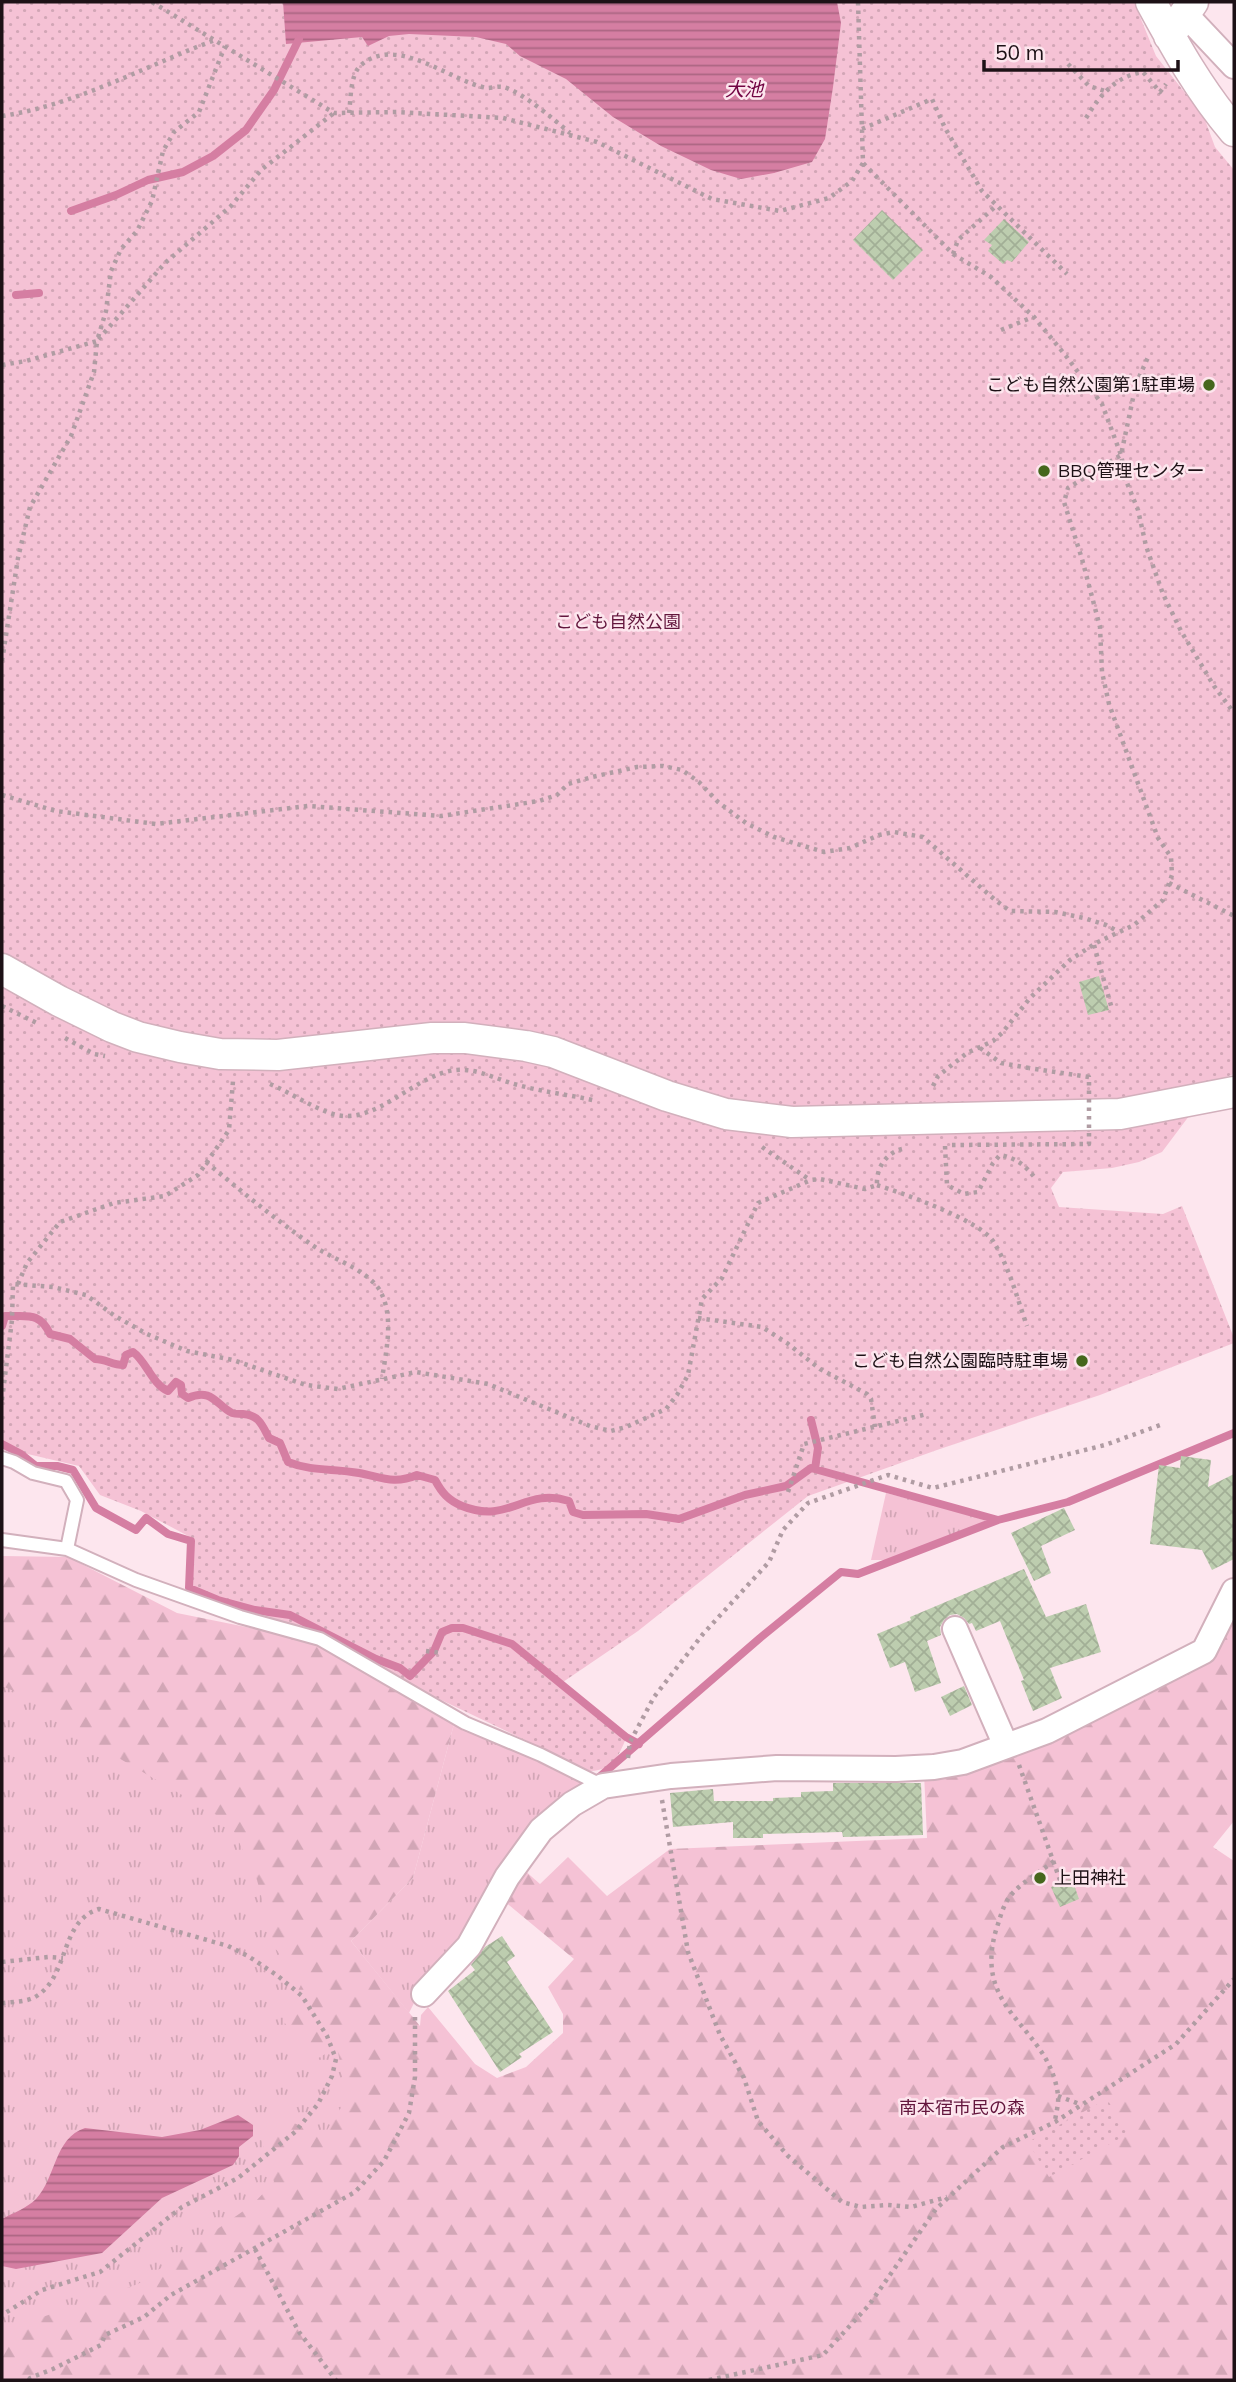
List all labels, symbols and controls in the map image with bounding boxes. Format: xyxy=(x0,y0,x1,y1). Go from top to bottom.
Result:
scale bar xyxy=(984,28,1178,72)
text: 50 m xyxy=(995,39,1044,65)
water label: 大池 xyxy=(725,77,765,101)
place label: こども自然公園第1駐車場 xyxy=(986,373,1195,396)
marker: こども自然公園第1駐車場 xyxy=(1201,377,1217,393)
place label: BBQ管理センター xyxy=(1058,459,1204,482)
marker: BBQ管理センター xyxy=(1036,463,1052,479)
park label: こども自然公園 xyxy=(555,610,681,633)
place label: こども自然公園臨時駐車場 xyxy=(852,1349,1068,1372)
marker: こども自然公園臨時駐車場 xyxy=(1074,1353,1090,1369)
place label: 上田神社 xyxy=(1054,1866,1126,1889)
marker: 上田神社 xyxy=(1032,1870,1048,1886)
park label: 南本宿市民の森 xyxy=(899,2096,1025,2119)

